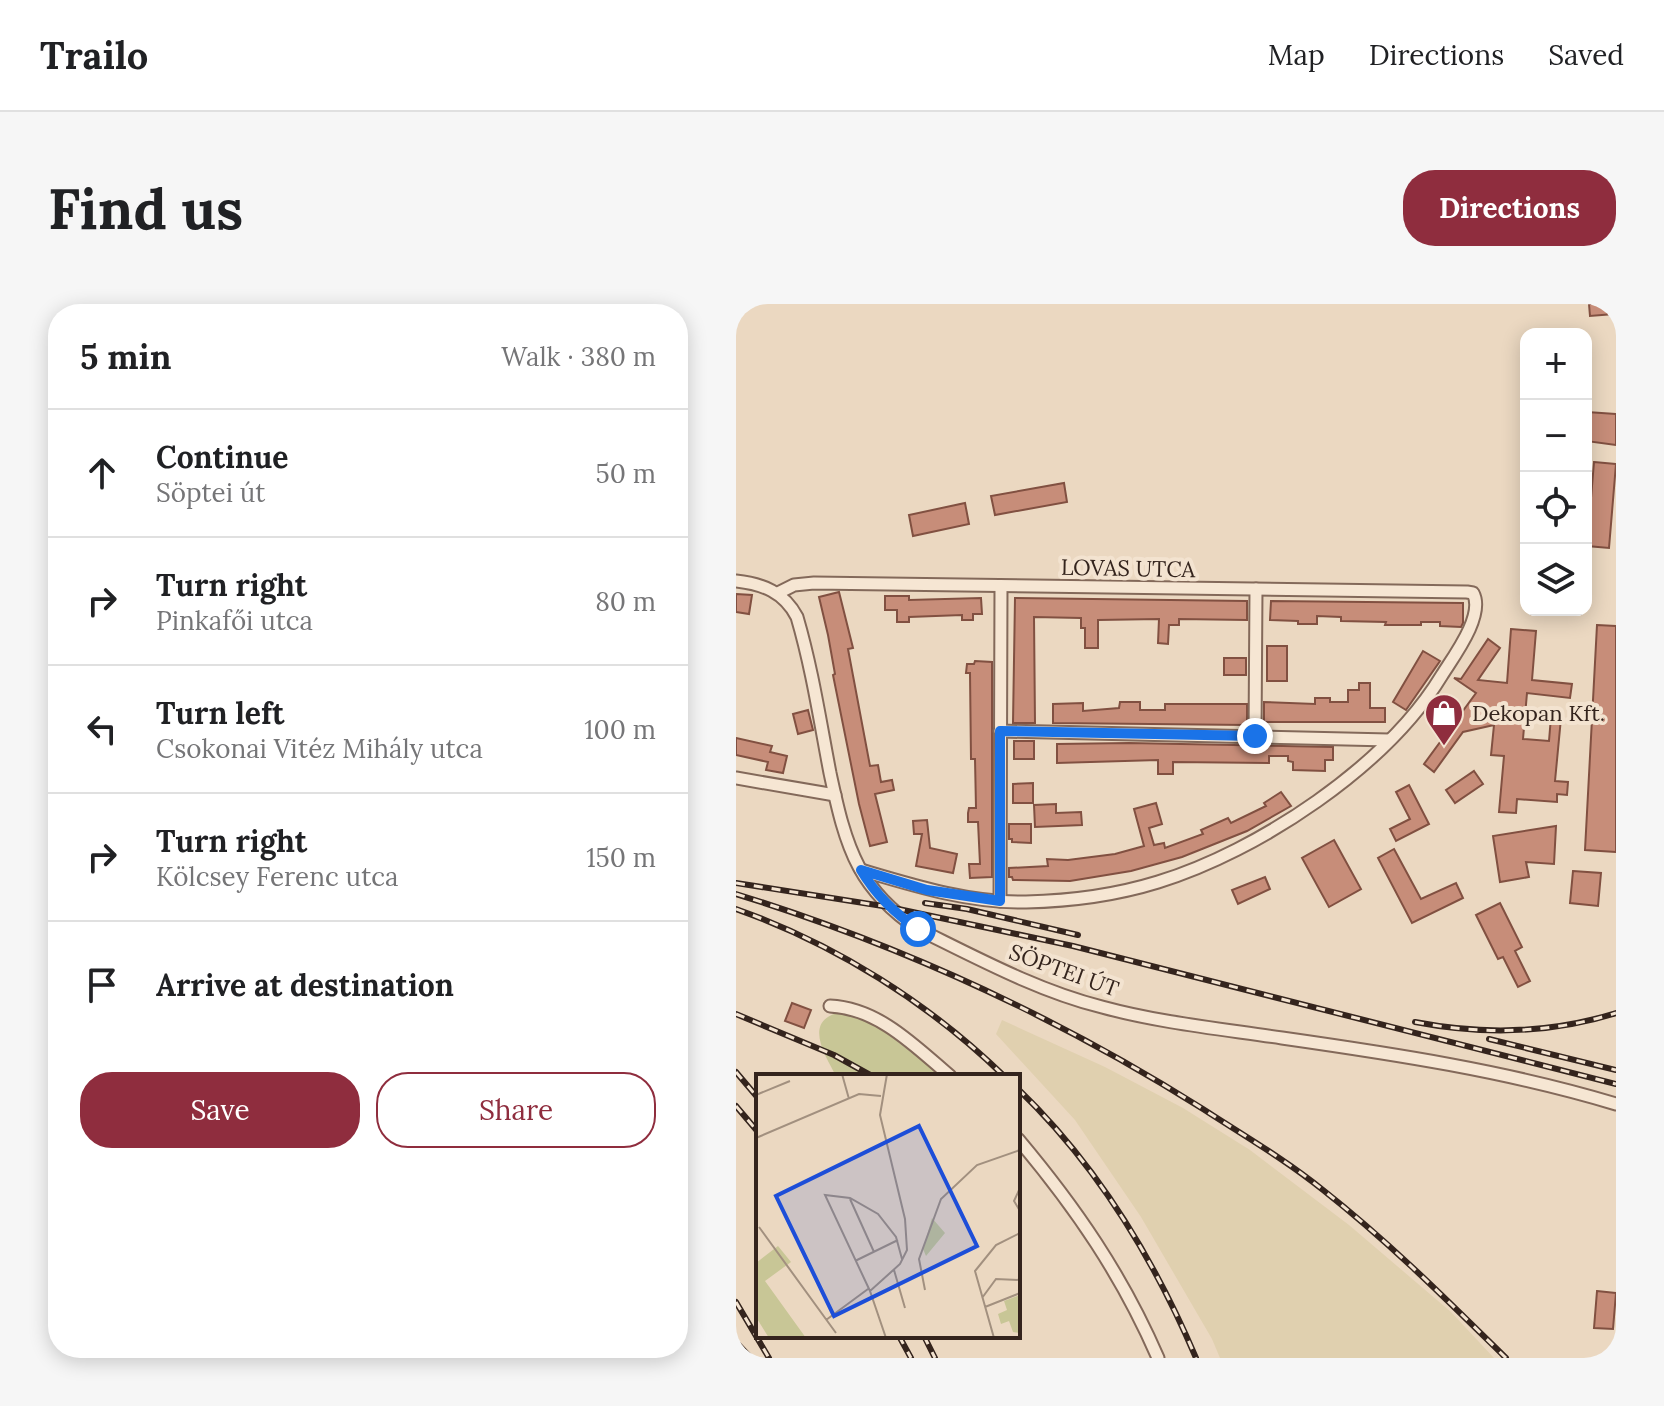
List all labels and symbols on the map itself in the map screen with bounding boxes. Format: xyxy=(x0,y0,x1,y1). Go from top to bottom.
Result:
street label: LOVAS UTCA xyxy=(1061,553,1197,583)
shop icon: Dekopan Kft. xyxy=(1423,692,1465,747)
place label: Dekopan Kft. xyxy=(1472,699,1605,727)
route end xyxy=(1237,718,1273,754)
route start xyxy=(900,911,936,947)
street label: SÖPTEI ÚT xyxy=(1005,937,1123,1003)
inset map xyxy=(756,1074,1020,1338)

